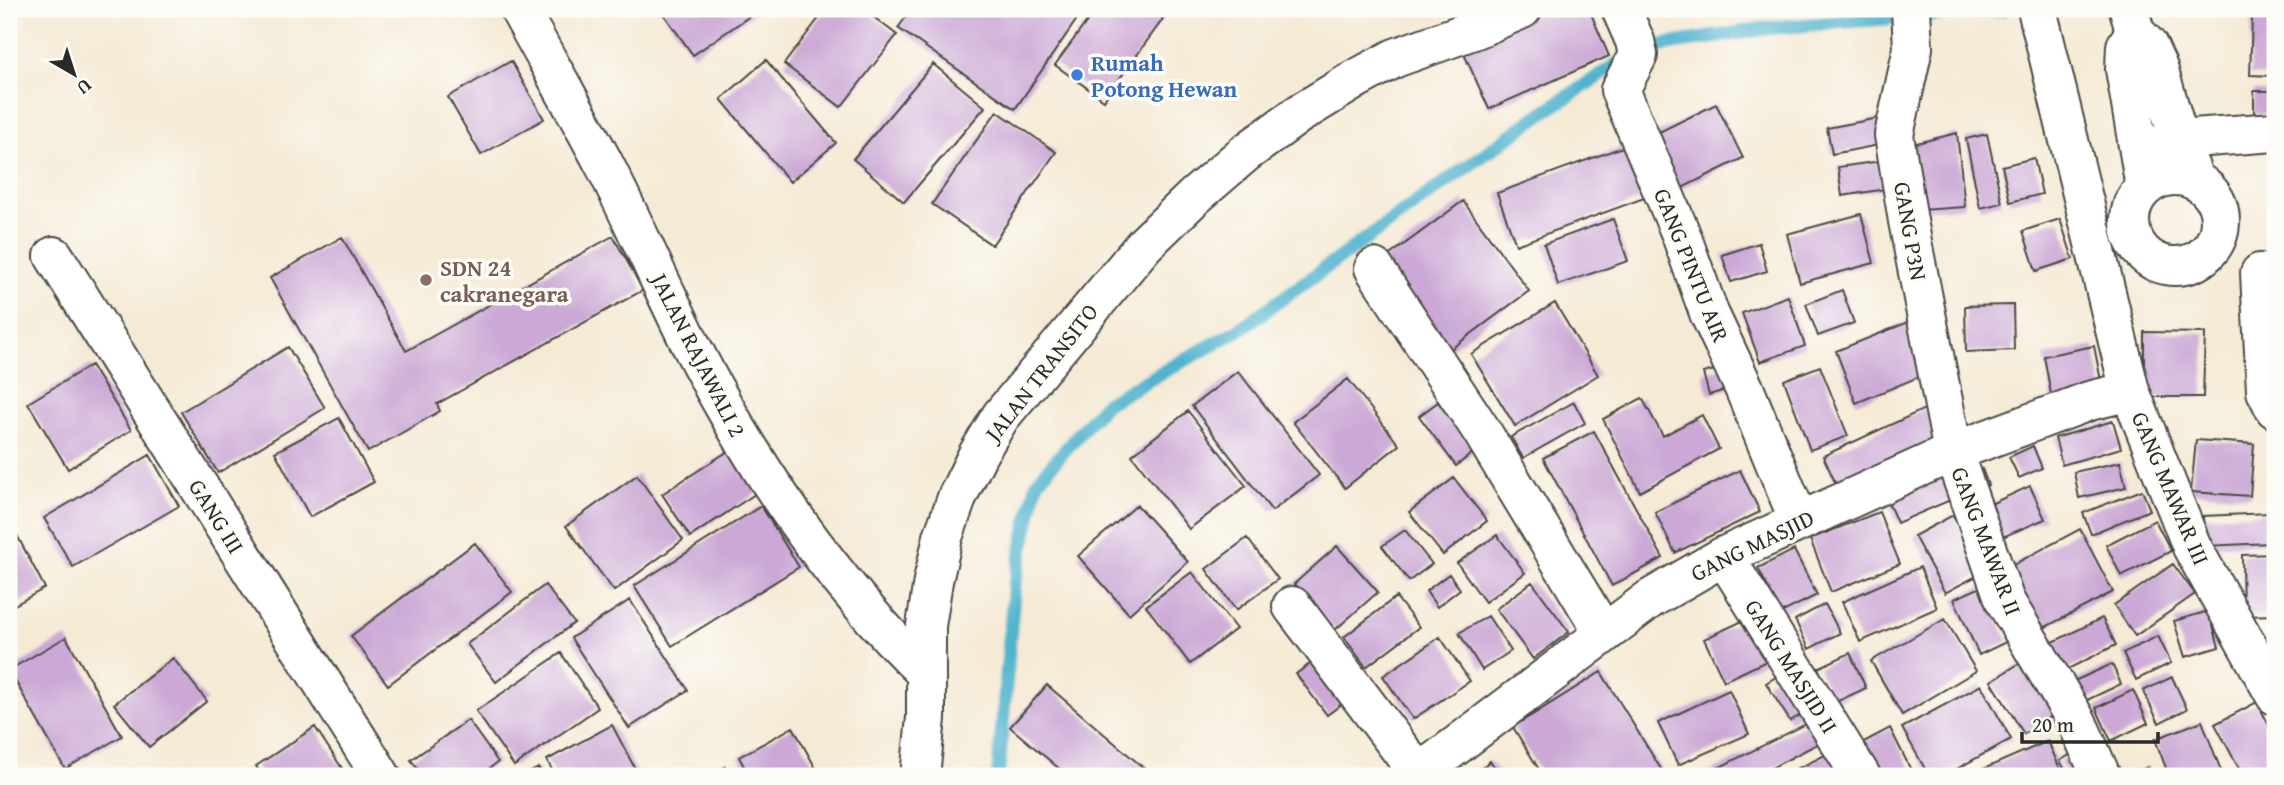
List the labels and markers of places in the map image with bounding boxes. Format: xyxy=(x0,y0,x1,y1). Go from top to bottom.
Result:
place label: Rumah Potong Hewan xyxy=(1091,46,1238,105)
marker: Rumah Potong Hewan xyxy=(1069,67,1085,83)
place label: SDN 24 cakranegara xyxy=(440,251,569,310)
marker: SDN 24 cakranegara xyxy=(418,272,434,288)

